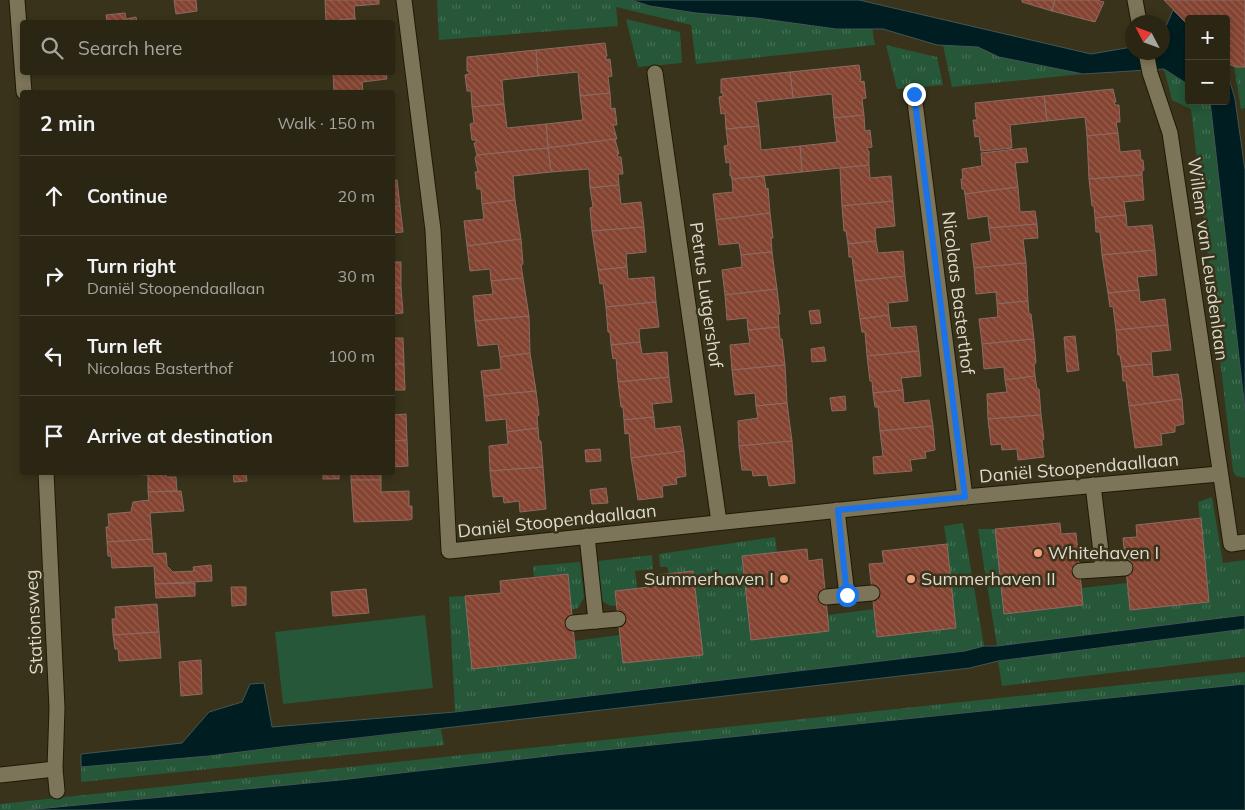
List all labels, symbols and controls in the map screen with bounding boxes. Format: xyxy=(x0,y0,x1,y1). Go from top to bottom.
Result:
north arrow xyxy=(1125,15,1170,60)
map controls xyxy=(1185,15,1230,105)
button: + xyxy=(1185,15,1230,60)
search box xyxy=(20,20,395,75)
icon: search xyxy=(38,34,66,62)
text: Search here xyxy=(78,36,182,60)
button: − xyxy=(1185,60,1230,105)
route end xyxy=(903,83,926,106)
text: 2 min xyxy=(40,110,95,136)
text: Walk · 150 m xyxy=(277,113,375,133)
street label: Willem van Leusdenlaan xyxy=(1183,156,1234,362)
icon: ahead xyxy=(40,182,68,210)
text: Continue xyxy=(87,184,167,208)
text: 20 m xyxy=(338,186,375,206)
street label: Nicolaas Basterthof xyxy=(937,210,980,377)
street label: Petrus Lutgershof xyxy=(685,221,728,370)
text: Turn right xyxy=(87,254,176,278)
icon: right xyxy=(40,262,68,290)
text: 30 m xyxy=(338,266,375,286)
text: Daniël Stoopendaallaan xyxy=(87,278,265,298)
text: Turn left xyxy=(87,334,162,358)
icon: left xyxy=(40,342,68,370)
text: 100 m xyxy=(328,346,375,366)
text: Nicolaas Basterthof xyxy=(87,358,233,378)
icon: arrive xyxy=(40,422,68,450)
text: Arrive at destination xyxy=(87,424,273,448)
street label: Daniël Stoopendaallaan xyxy=(978,447,1180,488)
street label: Daniël Stoopendaallaan xyxy=(456,499,658,542)
place label: Whitehaven I xyxy=(1048,541,1159,564)
marker: Whitehaven I xyxy=(1032,547,1044,559)
place label: Summerhaven I xyxy=(644,567,774,590)
place label: Summerhaven II xyxy=(921,567,1056,590)
street label: Stationsweg xyxy=(19,569,48,675)
marker: Summerhaven I xyxy=(778,573,790,585)
marker: Summerhaven II xyxy=(905,573,917,585)
route start xyxy=(836,584,859,607)

